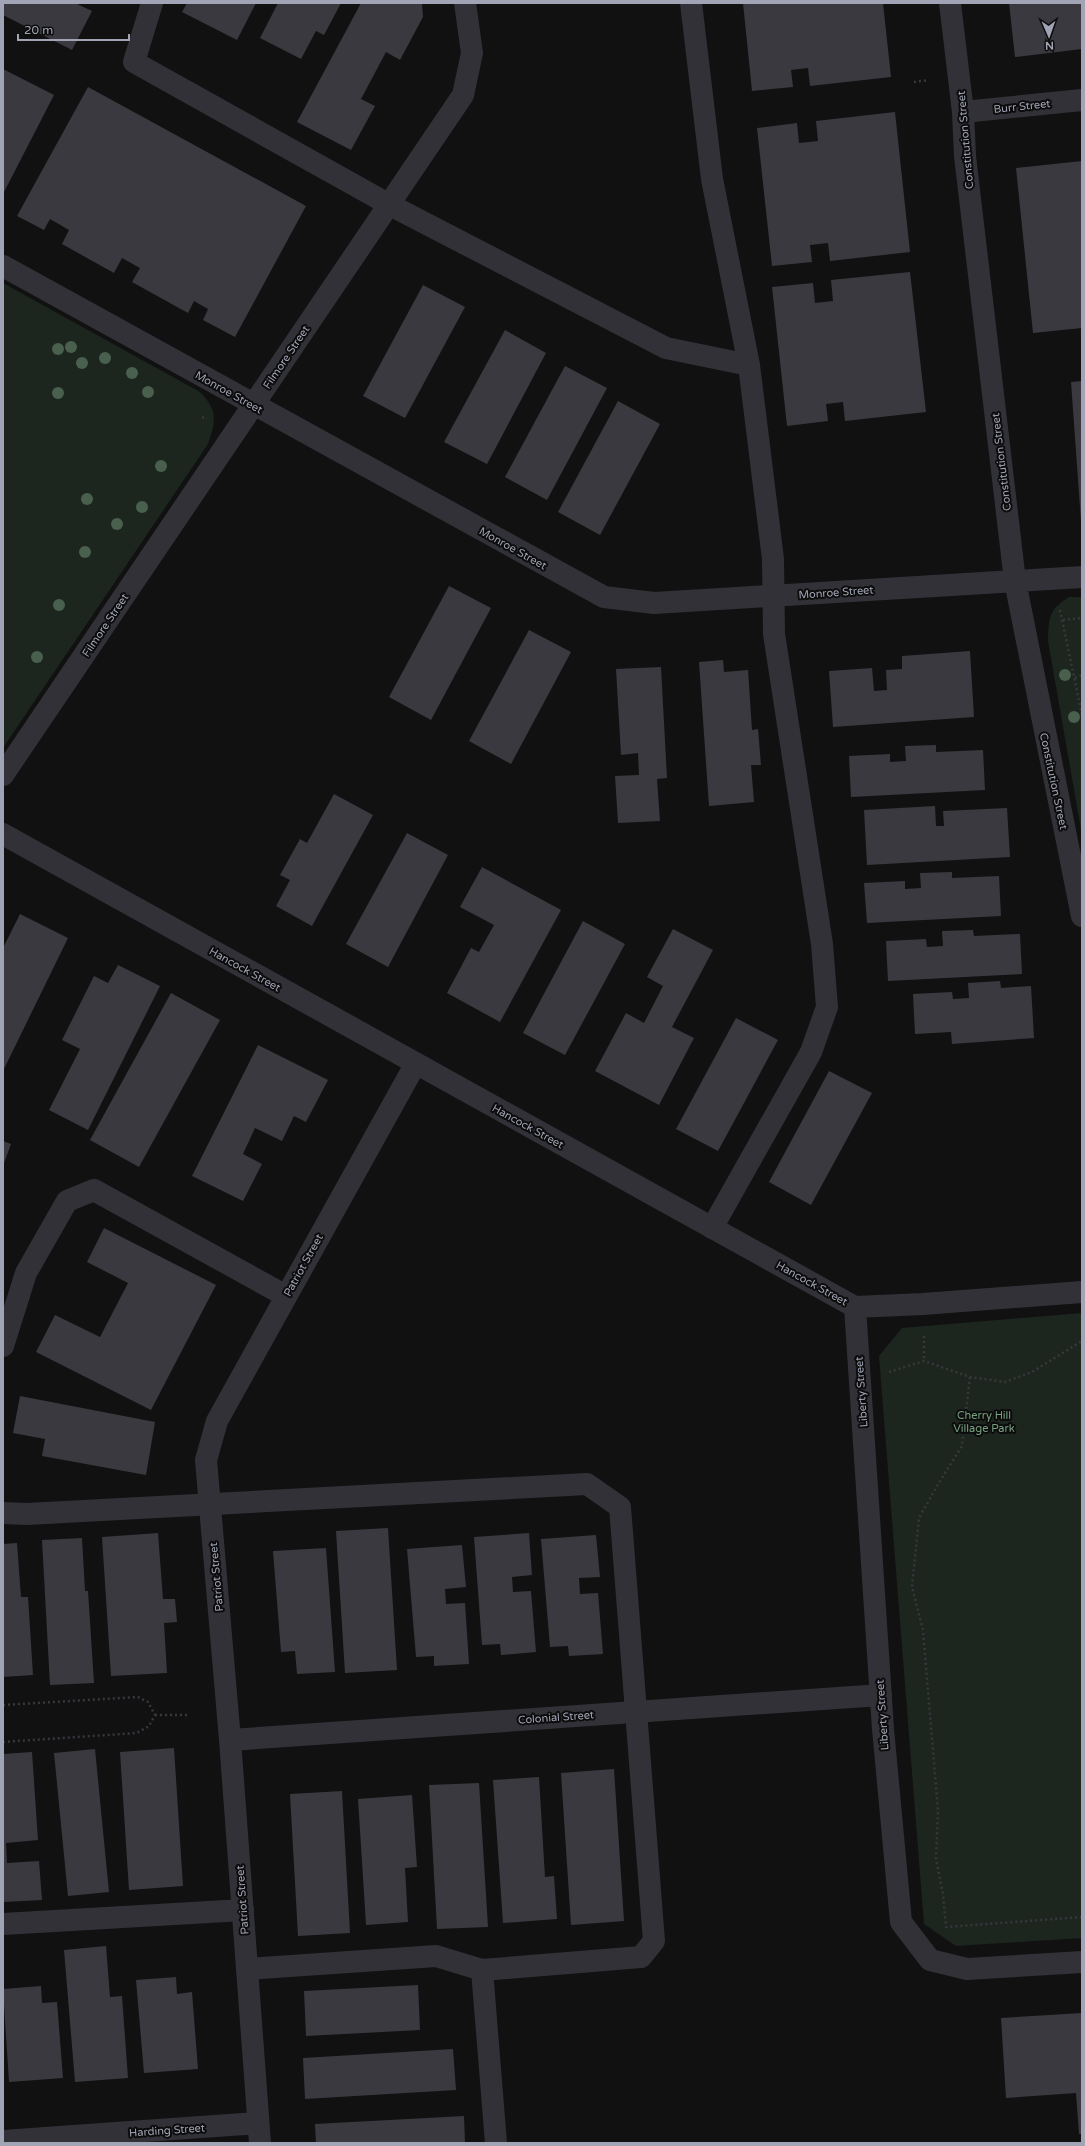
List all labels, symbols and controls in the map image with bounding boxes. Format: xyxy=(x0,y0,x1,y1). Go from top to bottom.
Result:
scale bar xyxy=(18,16,129,42)
north arrow xyxy=(1029,16,1069,56)
text: 20 m xyxy=(24,23,53,37)
text: N xyxy=(1045,39,1054,52)
street label: Constitution Street xyxy=(955,90,976,190)
street label: Burr Street xyxy=(993,97,1051,116)
street label: Filmore Street xyxy=(261,323,312,391)
street label: Monroe Street xyxy=(193,369,265,416)
street label: Constitution Street xyxy=(989,412,1014,512)
street label: Monroe Street xyxy=(477,525,549,572)
street label: Monroe Street xyxy=(798,583,874,602)
street label: Filmore Street xyxy=(80,591,131,659)
street label: Constitution Street xyxy=(1037,732,1070,831)
street label: Hancock Street xyxy=(207,944,283,994)
street label: Hancock Street xyxy=(490,1101,566,1151)
street label: Patriot Street xyxy=(281,1232,326,1299)
street label: Hancock Street xyxy=(774,1258,850,1308)
street label: Liberty Street xyxy=(853,1356,870,1428)
park label: Cherry Hill Village Park xyxy=(953,1409,1015,1435)
street label: Patriot Street xyxy=(207,1542,226,1612)
street label: Liberty Street xyxy=(874,1679,891,1751)
street label: Colonial Street xyxy=(518,1708,595,1727)
street label: Patriot Street xyxy=(234,1865,251,1935)
street label: Harding Street xyxy=(129,2121,205,2140)

